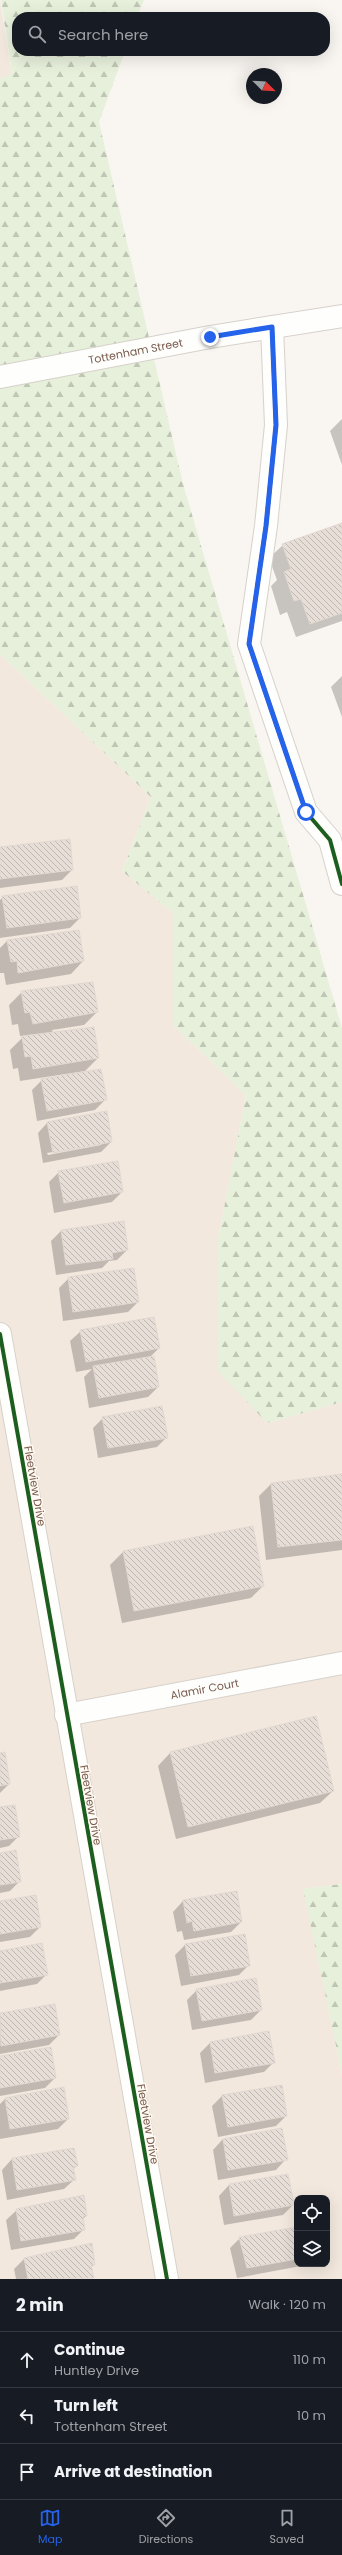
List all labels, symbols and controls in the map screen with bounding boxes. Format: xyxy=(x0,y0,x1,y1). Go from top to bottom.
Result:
search box xyxy=(12,12,330,56)
icon: search xyxy=(26,23,48,45)
text: Search here xyxy=(58,24,148,45)
north arrow xyxy=(246,68,282,104)
route end xyxy=(201,328,219,346)
street label: Tottenham Street xyxy=(87,334,184,368)
route start xyxy=(297,803,315,821)
street label: Fleetview Drive xyxy=(20,1445,50,1528)
street label: Alamir Court xyxy=(169,1675,240,1703)
street label: Fleetview Drive xyxy=(76,1764,106,1847)
street label: Fleetview Drive xyxy=(133,2083,163,2166)
map controls xyxy=(294,2195,330,2267)
button: locate xyxy=(294,2195,330,2231)
button: layers xyxy=(294,2231,330,2267)
text: 2 min xyxy=(16,2293,64,2317)
text: Walk · 120 m xyxy=(248,2295,326,2314)
text: Continue xyxy=(54,2339,125,2360)
icon: ahead xyxy=(16,2349,38,2371)
text: 110 m xyxy=(293,2350,326,2369)
text: Huntley Drive xyxy=(54,2361,139,2380)
text: Turn left xyxy=(54,2395,118,2416)
icon: left xyxy=(16,2405,38,2427)
text: 10 m xyxy=(297,2406,326,2425)
text: Tottenham Street xyxy=(54,2417,167,2436)
icon: arrive xyxy=(16,2461,38,2483)
text: Arrive at destination xyxy=(54,2461,212,2482)
tab: Map xyxy=(38,2507,62,2548)
tab: Directions xyxy=(139,2507,193,2548)
tab: Saved xyxy=(270,2507,304,2548)

